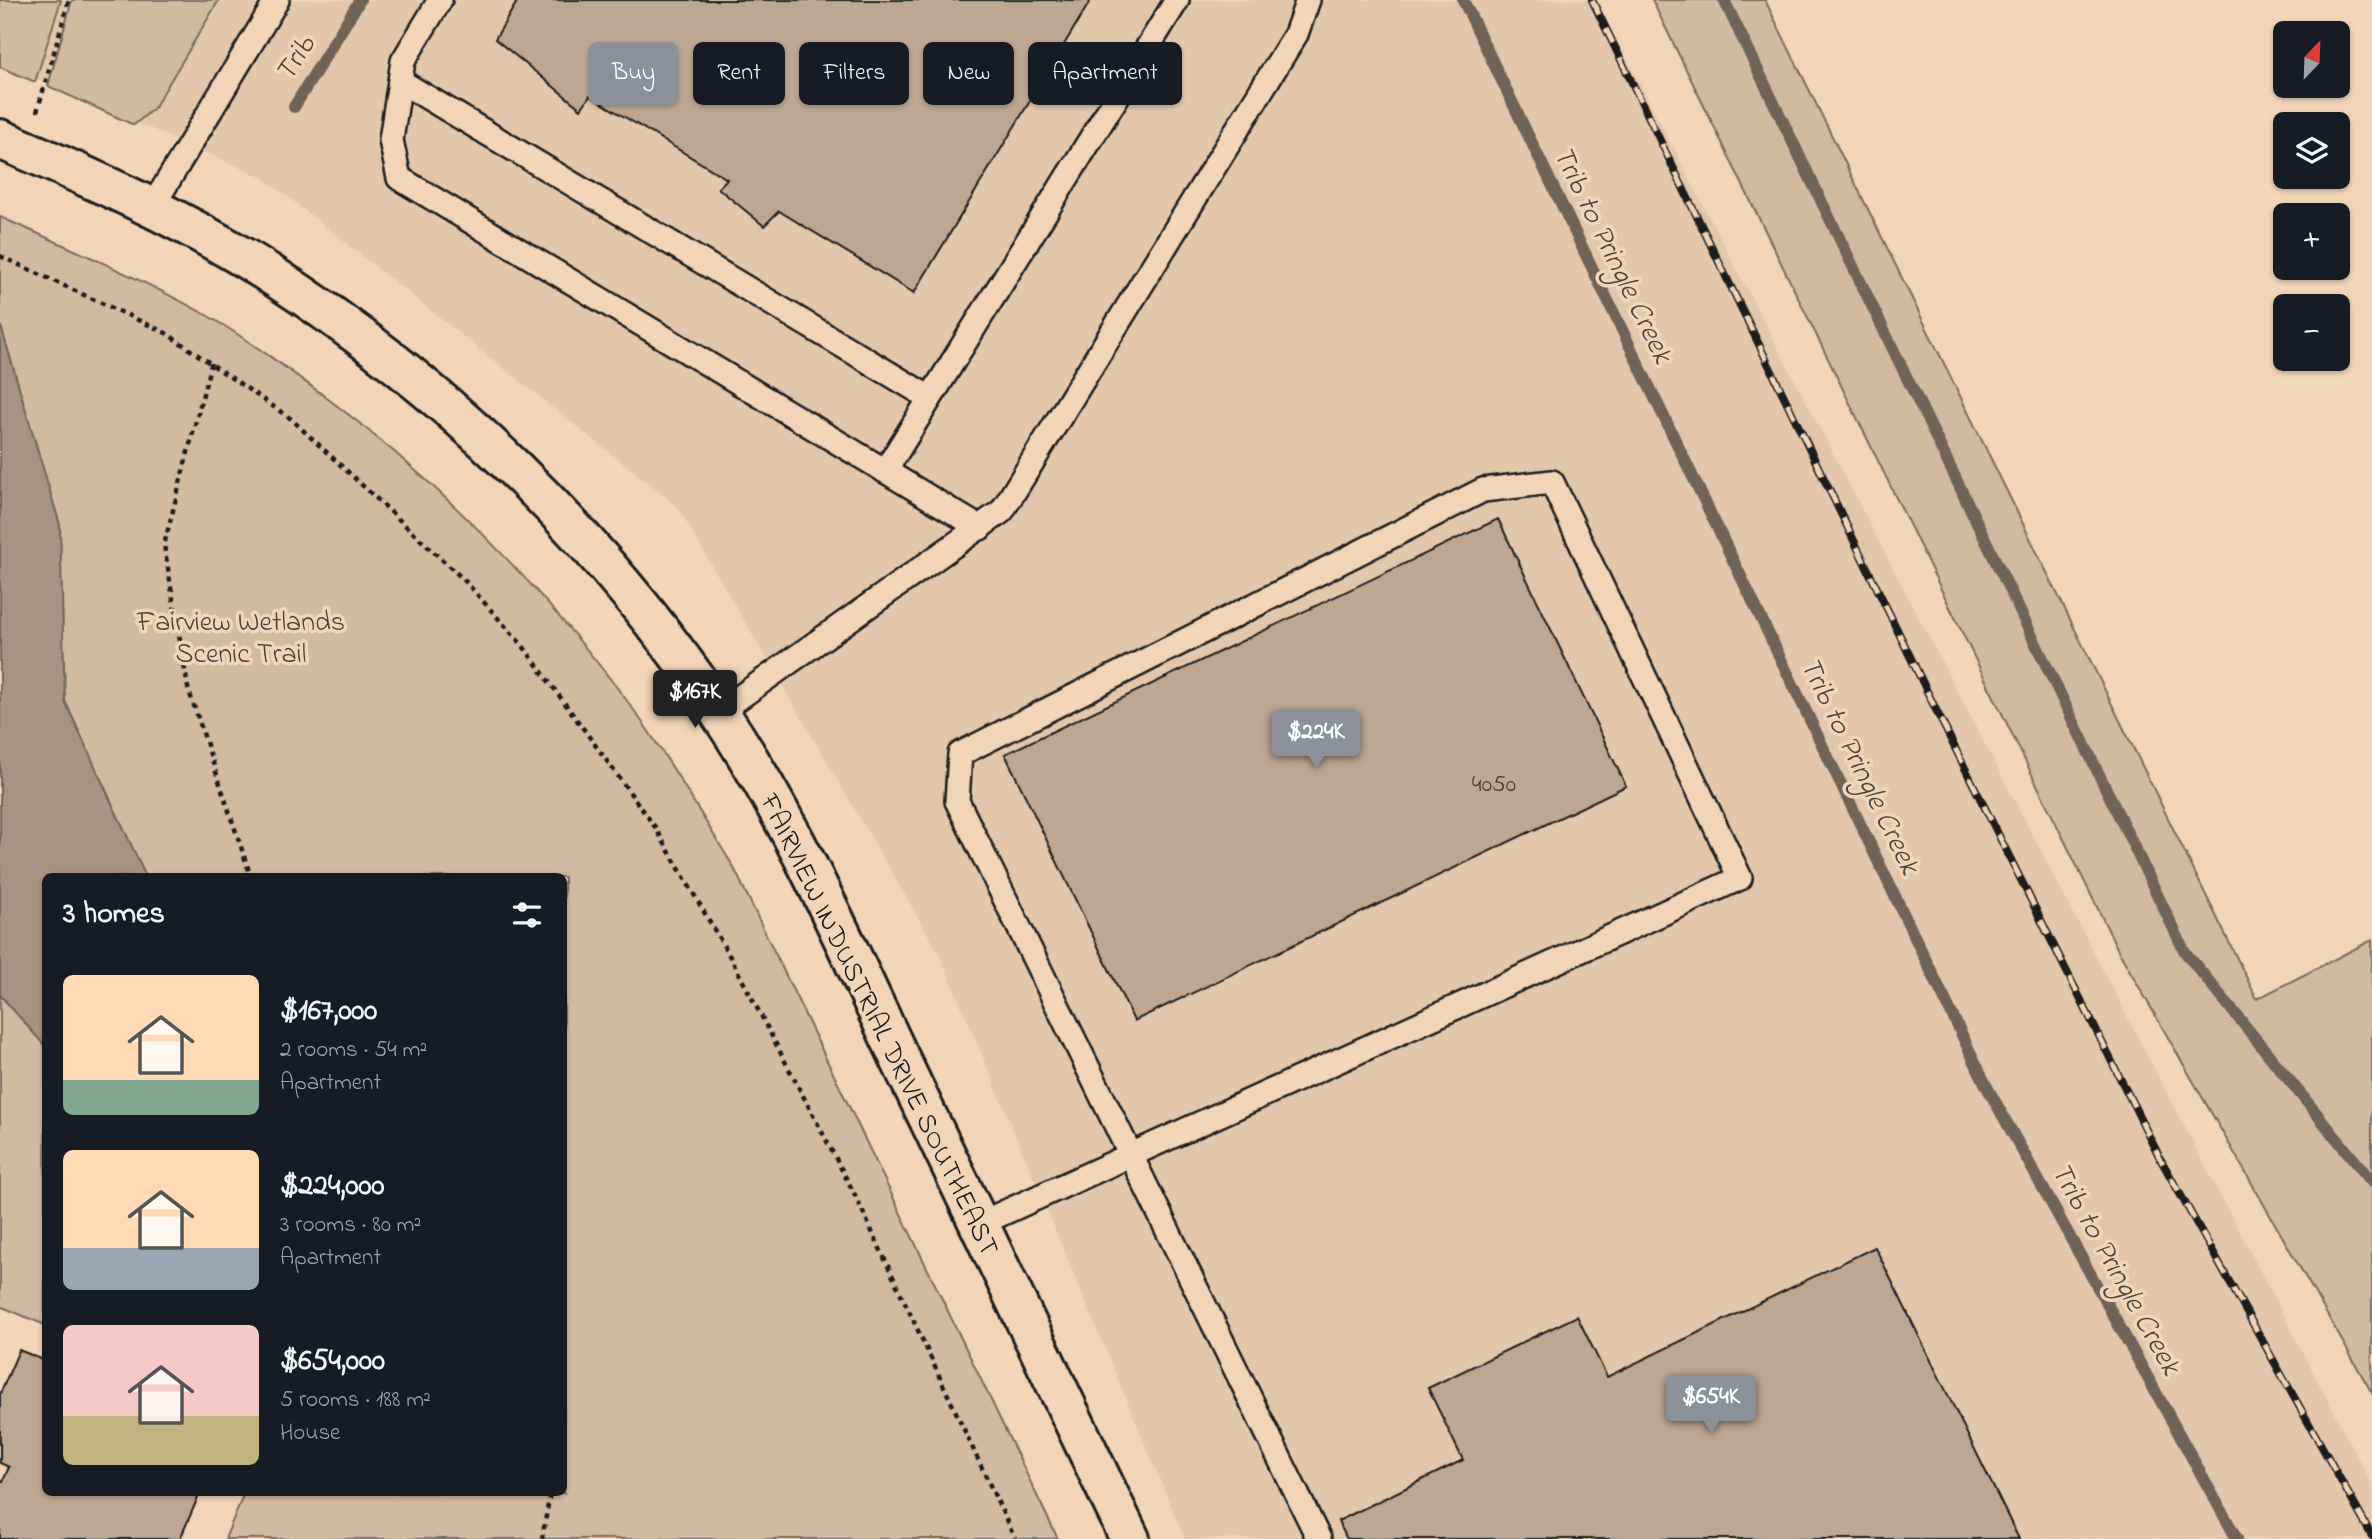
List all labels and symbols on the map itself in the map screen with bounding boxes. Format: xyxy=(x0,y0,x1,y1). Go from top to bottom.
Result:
north arrow xyxy=(2273,21,2350,98)
water label: Trib xyxy=(265,27,328,91)
water label: Trib to Pringle Creek xyxy=(1539,139,1684,373)
park label: Fairview Wetlands Scenic Trail xyxy=(136,603,345,676)
water label: Trib to Pringle Creek xyxy=(1786,650,1931,884)
pin: $167K xyxy=(646,670,744,730)
pin: $224K xyxy=(1267,710,1365,770)
house number: 4050 xyxy=(1472,768,1516,803)
street label: FAIRVIEW INDUSTRIAL DRIVE SOUTHEAST xyxy=(747,786,1008,1264)
water label: Trib to Pringle Creek xyxy=(2038,1155,2192,1386)
pin: $654K xyxy=(1662,1376,1760,1435)

